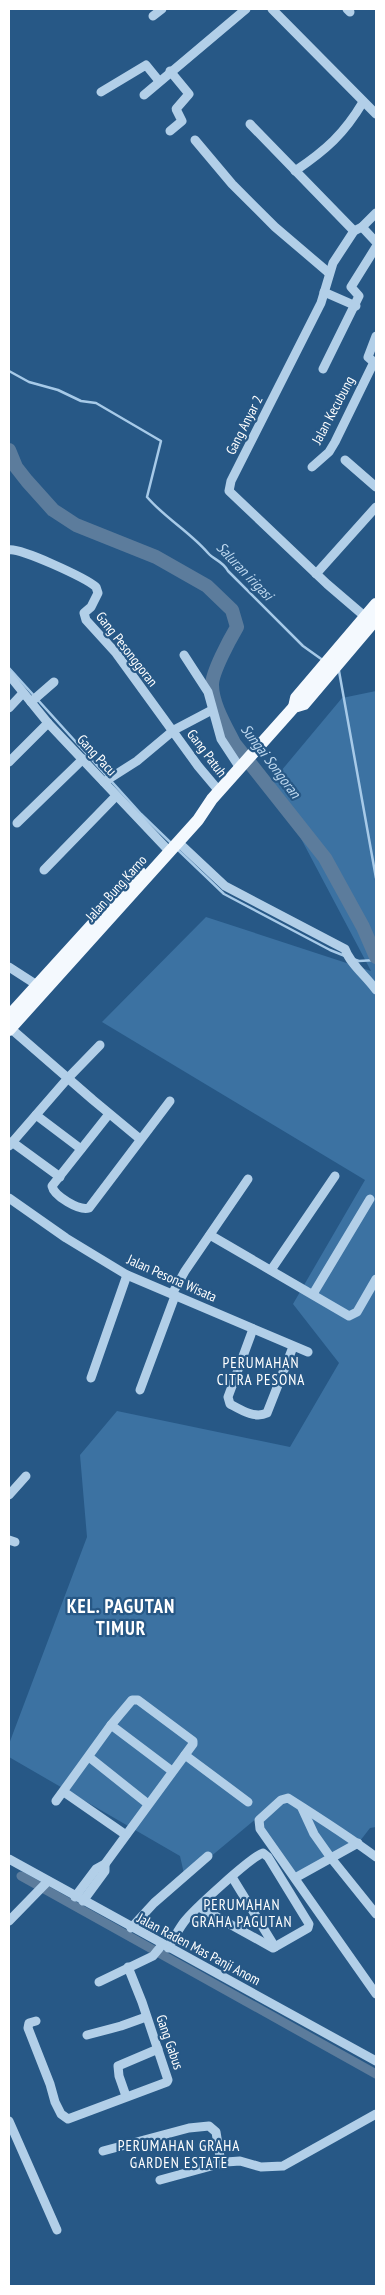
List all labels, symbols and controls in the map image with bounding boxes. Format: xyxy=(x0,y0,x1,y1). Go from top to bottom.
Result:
street label: Jalan Kecubung xyxy=(307,373,358,448)
street label: Gang Anyar 2 xyxy=(221,392,267,458)
water label: Saluran irigasi xyxy=(213,538,279,605)
street label: Gang Pesonggoran xyxy=(92,608,162,690)
water label: Sungai Songoran xyxy=(237,720,306,803)
street label: Gang Patuh xyxy=(183,726,231,780)
street label: Gang Pacu xyxy=(73,730,121,780)
street label: Jalan Bung Karno xyxy=(81,851,150,926)
street label: Jalan Pesona Wisata xyxy=(124,1250,220,1306)
district label: PERUMAHAN CITRA PESONA xyxy=(217,1353,305,1389)
district label: KEL. PAGUTAN TIMUR xyxy=(67,1594,175,1640)
district label: PERUMAHAN GRAHA PAGUTAN xyxy=(191,1895,293,1931)
street label: Jalan Raden Mas Panji Anom xyxy=(134,1908,264,1989)
street label: Gang Gabus xyxy=(152,2012,188,2072)
district label: PERUMAHAN GRAHA GARDEN ESTATE xyxy=(118,2136,240,2172)

